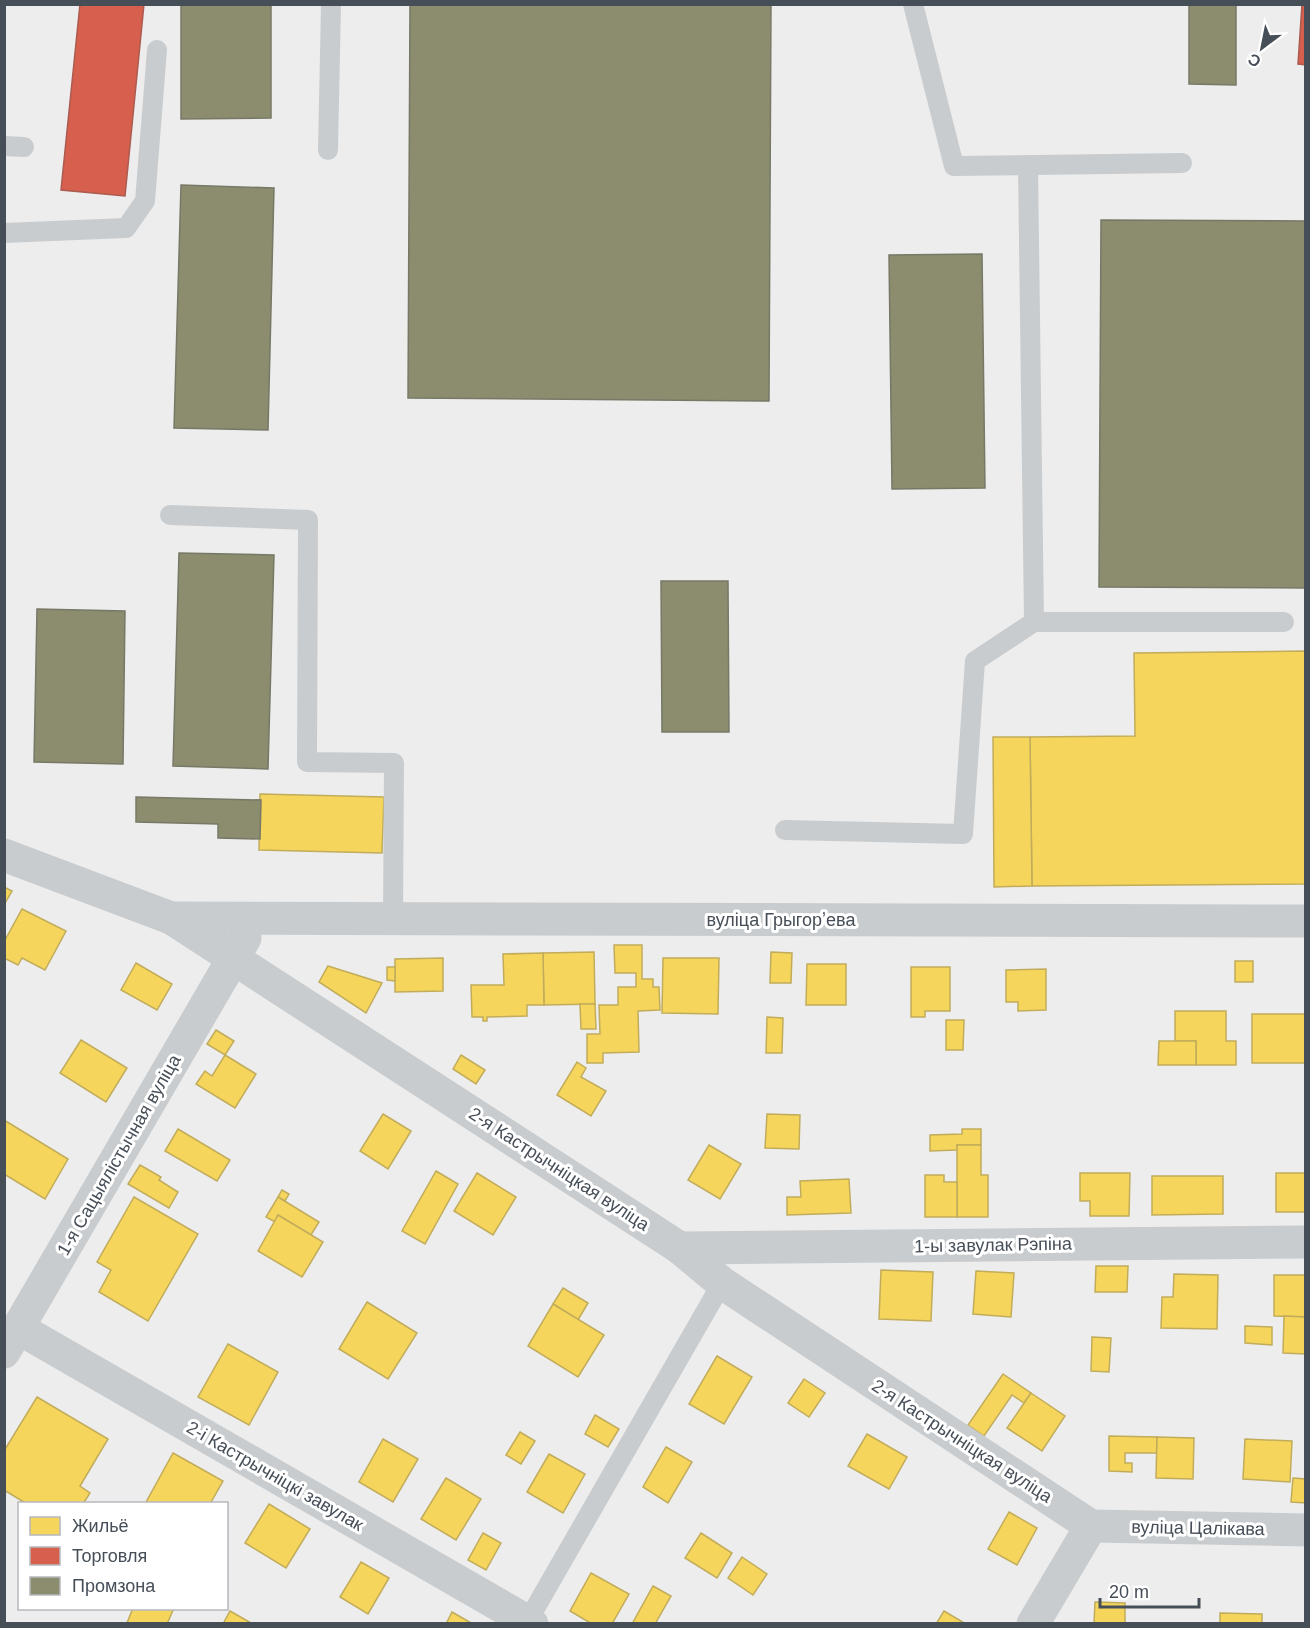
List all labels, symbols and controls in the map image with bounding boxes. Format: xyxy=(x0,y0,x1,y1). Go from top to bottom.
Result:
north arrow xyxy=(1232,18,1292,78)
text: С xyxy=(1245,50,1264,71)
street label: вуліца Грыгорʼева xyxy=(707,910,856,930)
street label: 1-я Сацыялістычная вуліца xyxy=(53,1050,185,1259)
street label: 2-я Кастрычніцкая вуліца xyxy=(465,1103,654,1235)
street label: 1-ы завулак Рэпіна xyxy=(914,1234,1073,1256)
street label: 2-я Кастрычніцкая вуліца xyxy=(868,1375,1057,1507)
street label: 2-і Кастрычніцкі завулак xyxy=(183,1417,367,1535)
legend xyxy=(18,1502,228,1610)
text: Жильё xyxy=(72,1516,129,1536)
street label: вуліца Цалікава xyxy=(1131,1517,1266,1539)
text: Торговля xyxy=(72,1546,147,1566)
scale bar xyxy=(1100,1571,1199,1609)
text: Промзона xyxy=(72,1576,156,1596)
text: 20 m xyxy=(1109,1582,1149,1602)

